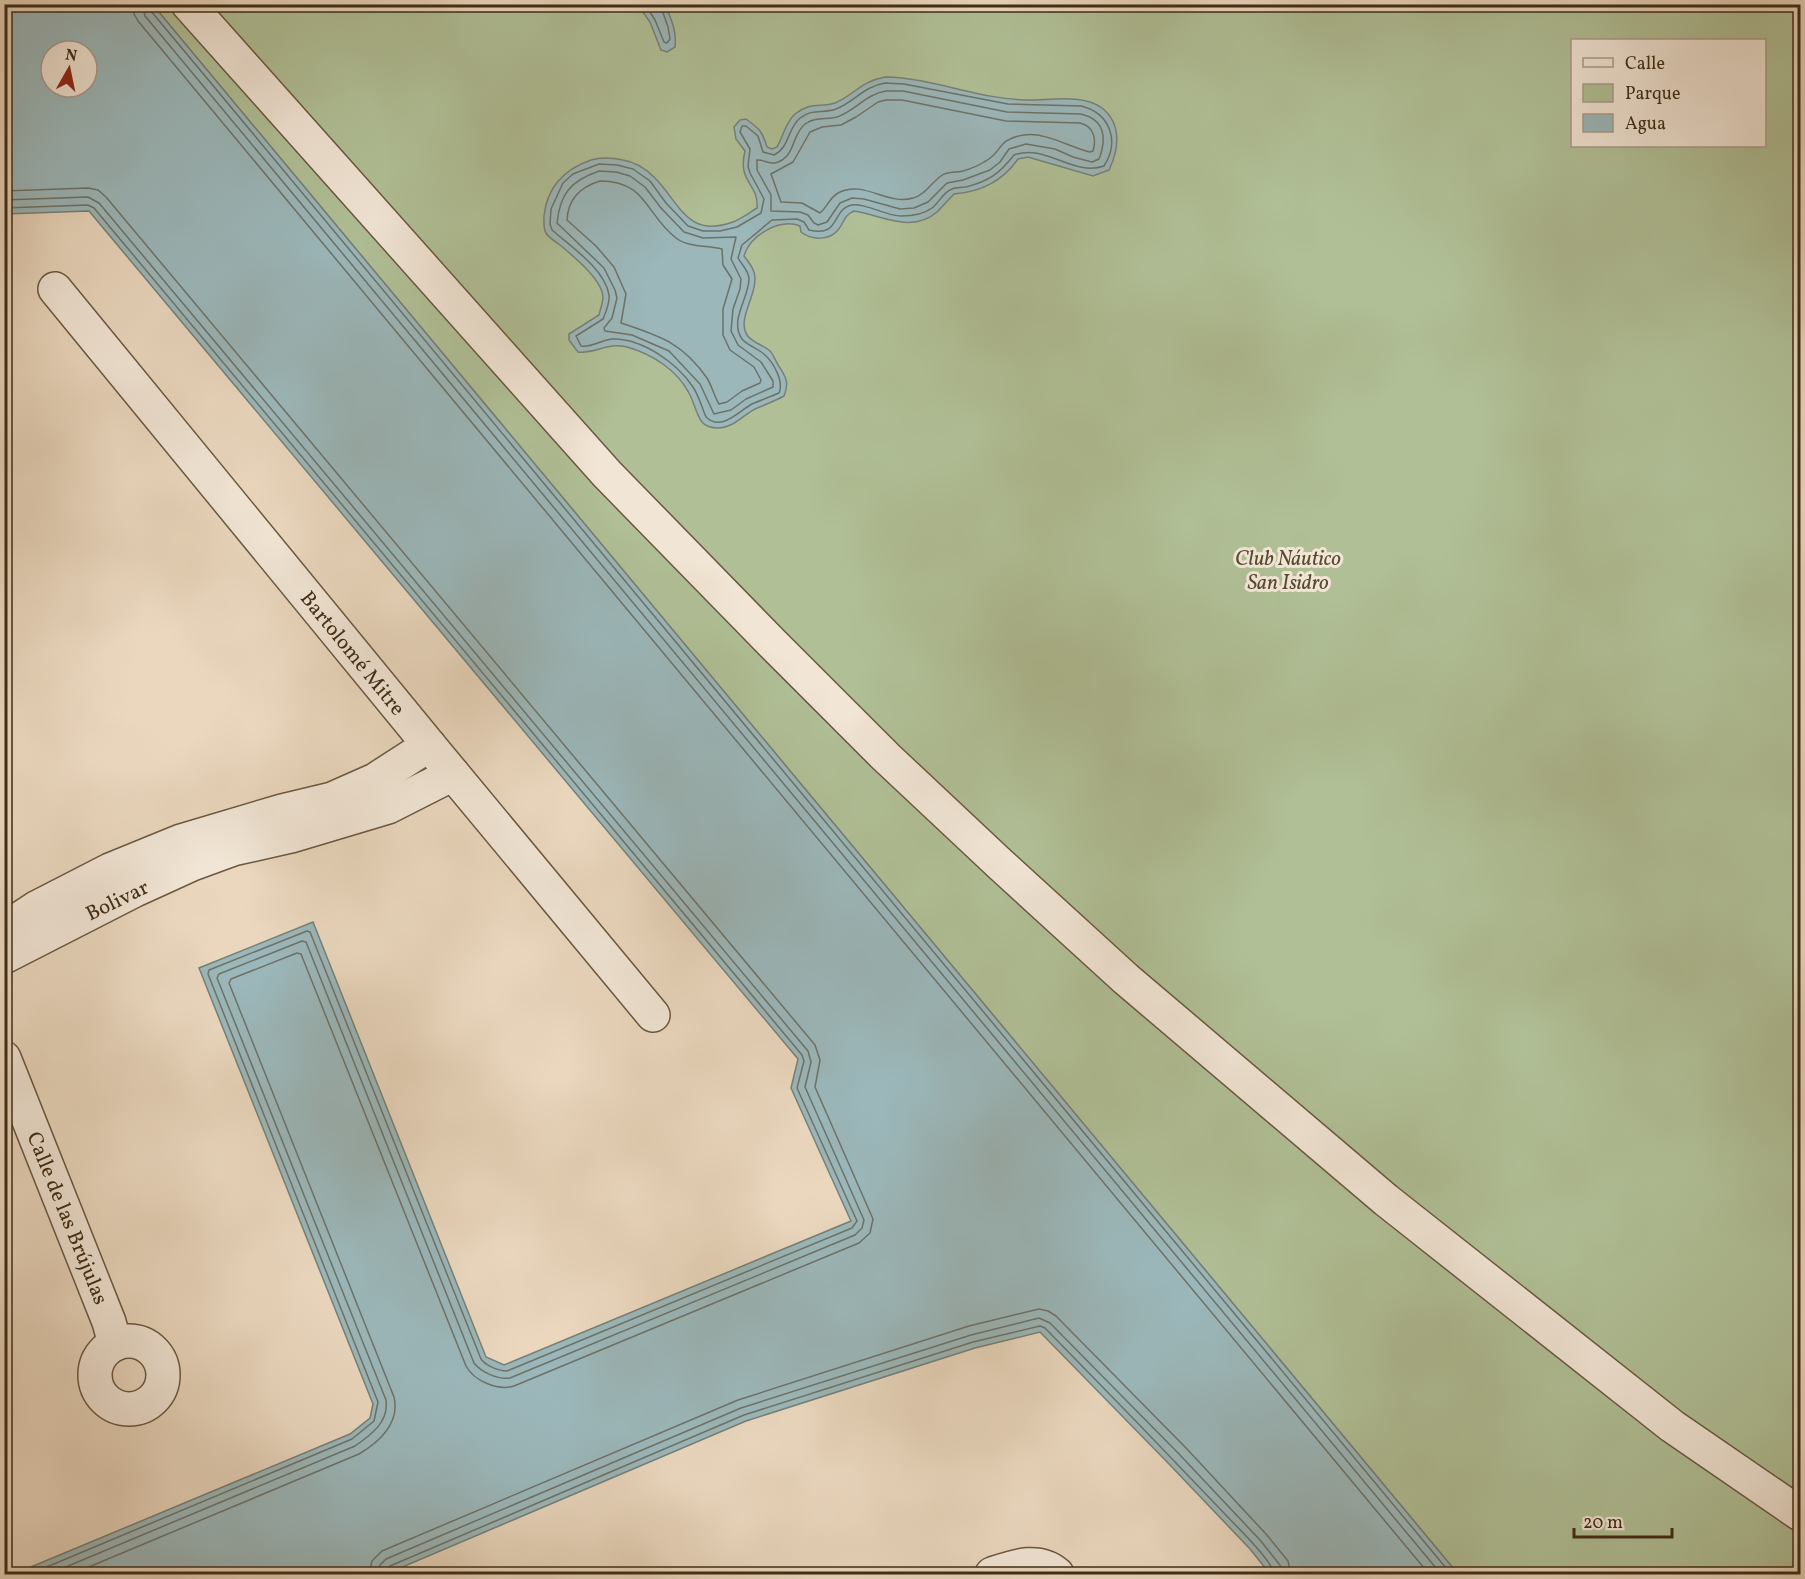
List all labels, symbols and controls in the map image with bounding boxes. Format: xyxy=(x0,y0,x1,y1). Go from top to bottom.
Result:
north arrow xyxy=(39,39,99,99)
legend xyxy=(1571,39,1766,147)
text: N xyxy=(64,44,79,68)
text: Calle xyxy=(1625,52,1665,77)
text: Parque xyxy=(1625,82,1680,107)
text: Agua xyxy=(1625,112,1666,137)
park label: Club Náutico San Isidro xyxy=(1235,545,1341,598)
street label: Bartolomé Mitre xyxy=(293,586,411,722)
street label: Bolivar xyxy=(81,874,154,929)
street label: Calle de las Brújulas xyxy=(19,1128,115,1309)
scale bar xyxy=(1574,1501,1672,1539)
text: 20 m xyxy=(1583,1511,1623,1536)

